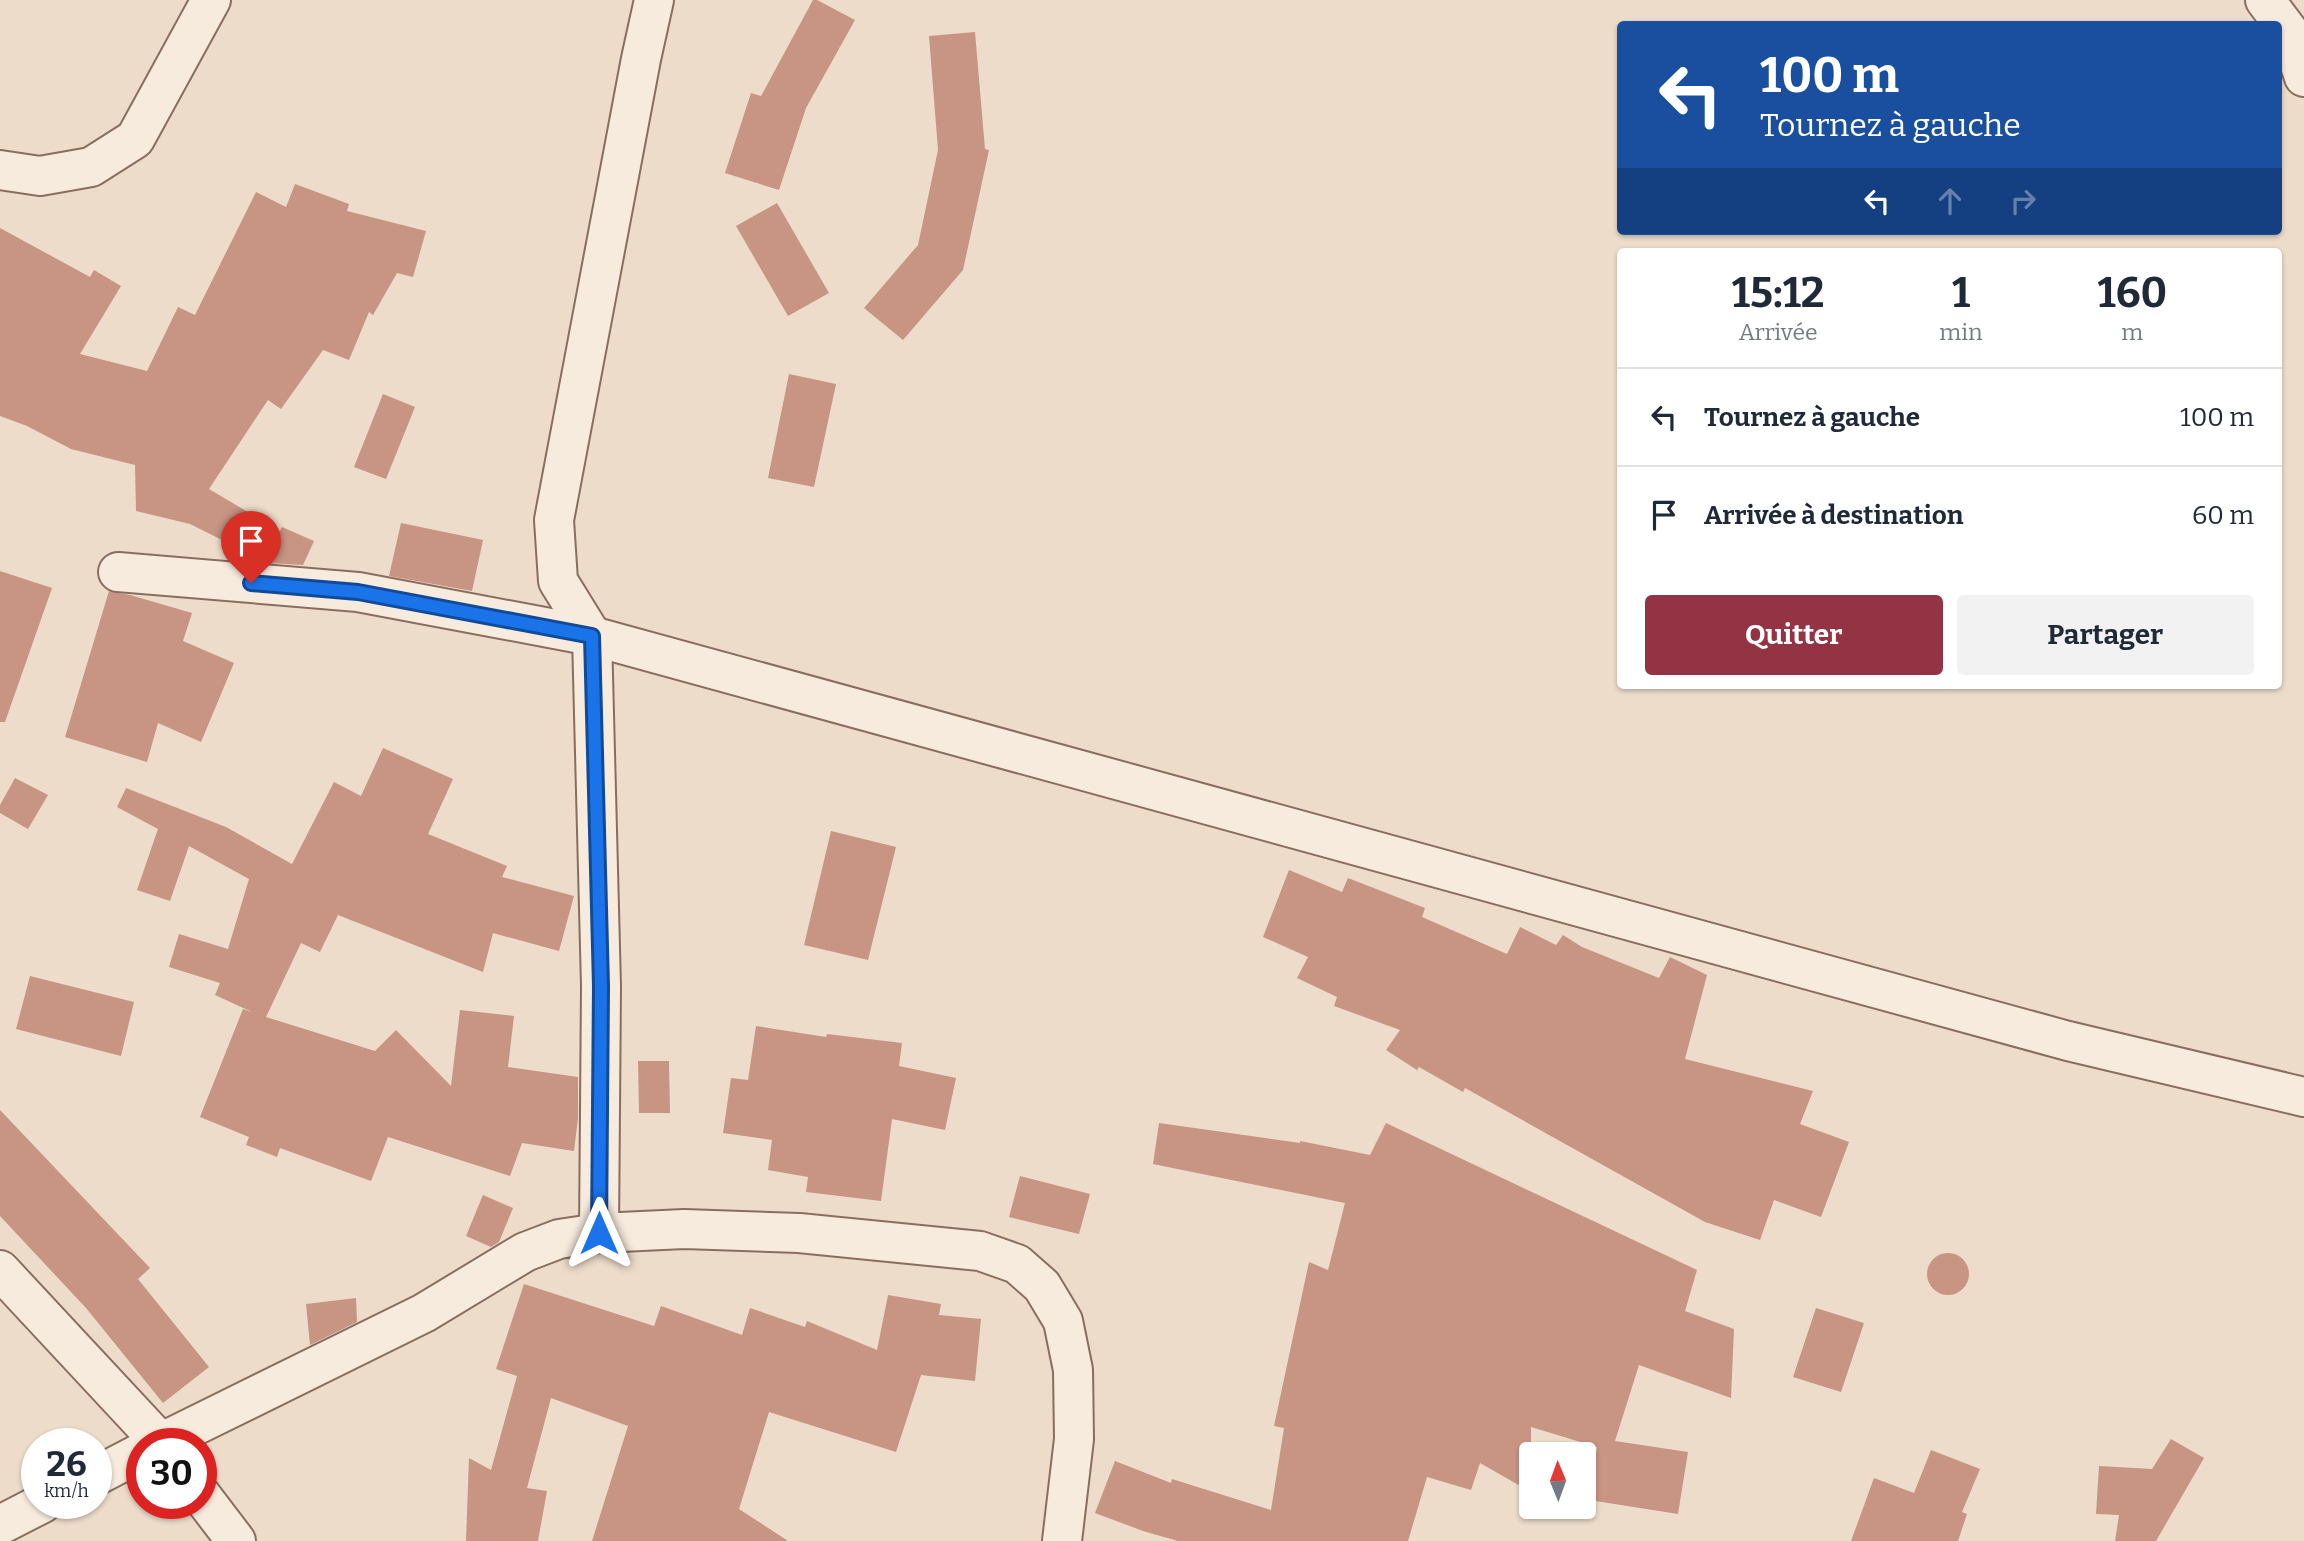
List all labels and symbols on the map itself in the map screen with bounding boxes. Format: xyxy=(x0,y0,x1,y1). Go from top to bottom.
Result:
pin xyxy=(221,511,281,583)
position arrow xyxy=(562,1196,636,1270)
speed limit sign: 30 xyxy=(126,1428,217,1519)
north arrow xyxy=(1519,1442,1596,1519)

